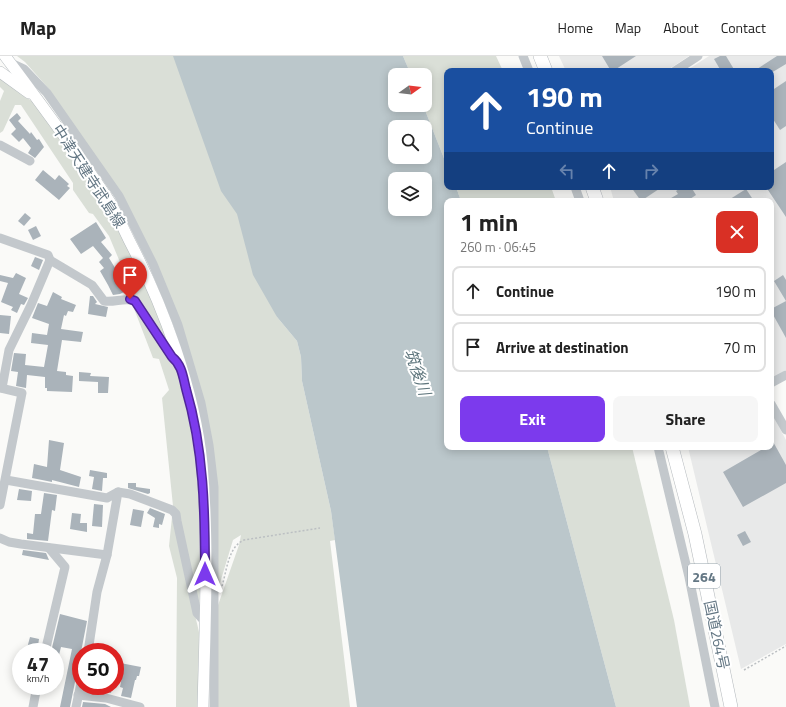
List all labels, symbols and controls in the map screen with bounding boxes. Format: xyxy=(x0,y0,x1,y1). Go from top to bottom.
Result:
text: Map xyxy=(20,13,56,42)
text: Home xyxy=(558,17,593,38)
text: Map xyxy=(615,17,641,38)
text: About xyxy=(663,17,699,38)
text: Contact xyxy=(721,17,766,38)
north arrow xyxy=(388,68,432,112)
map controls xyxy=(388,68,432,216)
text: 190 m xyxy=(526,75,603,118)
icon: ahead xyxy=(460,84,512,136)
text: Continue xyxy=(526,114,593,141)
street label: 中津天建寺武島線 xyxy=(47,119,131,233)
button: search xyxy=(388,120,432,164)
icon: left xyxy=(556,160,578,182)
icon: ahead xyxy=(598,160,620,182)
icon: right xyxy=(640,160,662,182)
button: layers xyxy=(388,172,432,216)
text: 1 min xyxy=(460,204,518,240)
button: close xyxy=(716,211,758,253)
text: 260 m · 06:45 xyxy=(460,237,536,257)
pin xyxy=(113,258,147,299)
icon: arrive xyxy=(119,264,141,286)
icon: ahead xyxy=(462,280,484,302)
text: Continue xyxy=(496,280,554,303)
text: 190 m xyxy=(715,280,756,303)
icon: arrive xyxy=(462,336,484,358)
text: Arrive at destination xyxy=(496,336,629,359)
text: 70 m xyxy=(723,336,756,359)
water label: 筑後川 xyxy=(399,345,438,400)
button: Exit xyxy=(460,396,605,442)
button: Share xyxy=(613,396,758,442)
position arrow xyxy=(184,553,226,595)
road number: 264 xyxy=(688,564,720,588)
street label: 国道264号 xyxy=(698,598,736,672)
speed limit sign: 50 xyxy=(72,643,124,695)
text: 47 xyxy=(27,648,49,679)
text: km/h xyxy=(27,671,49,686)

